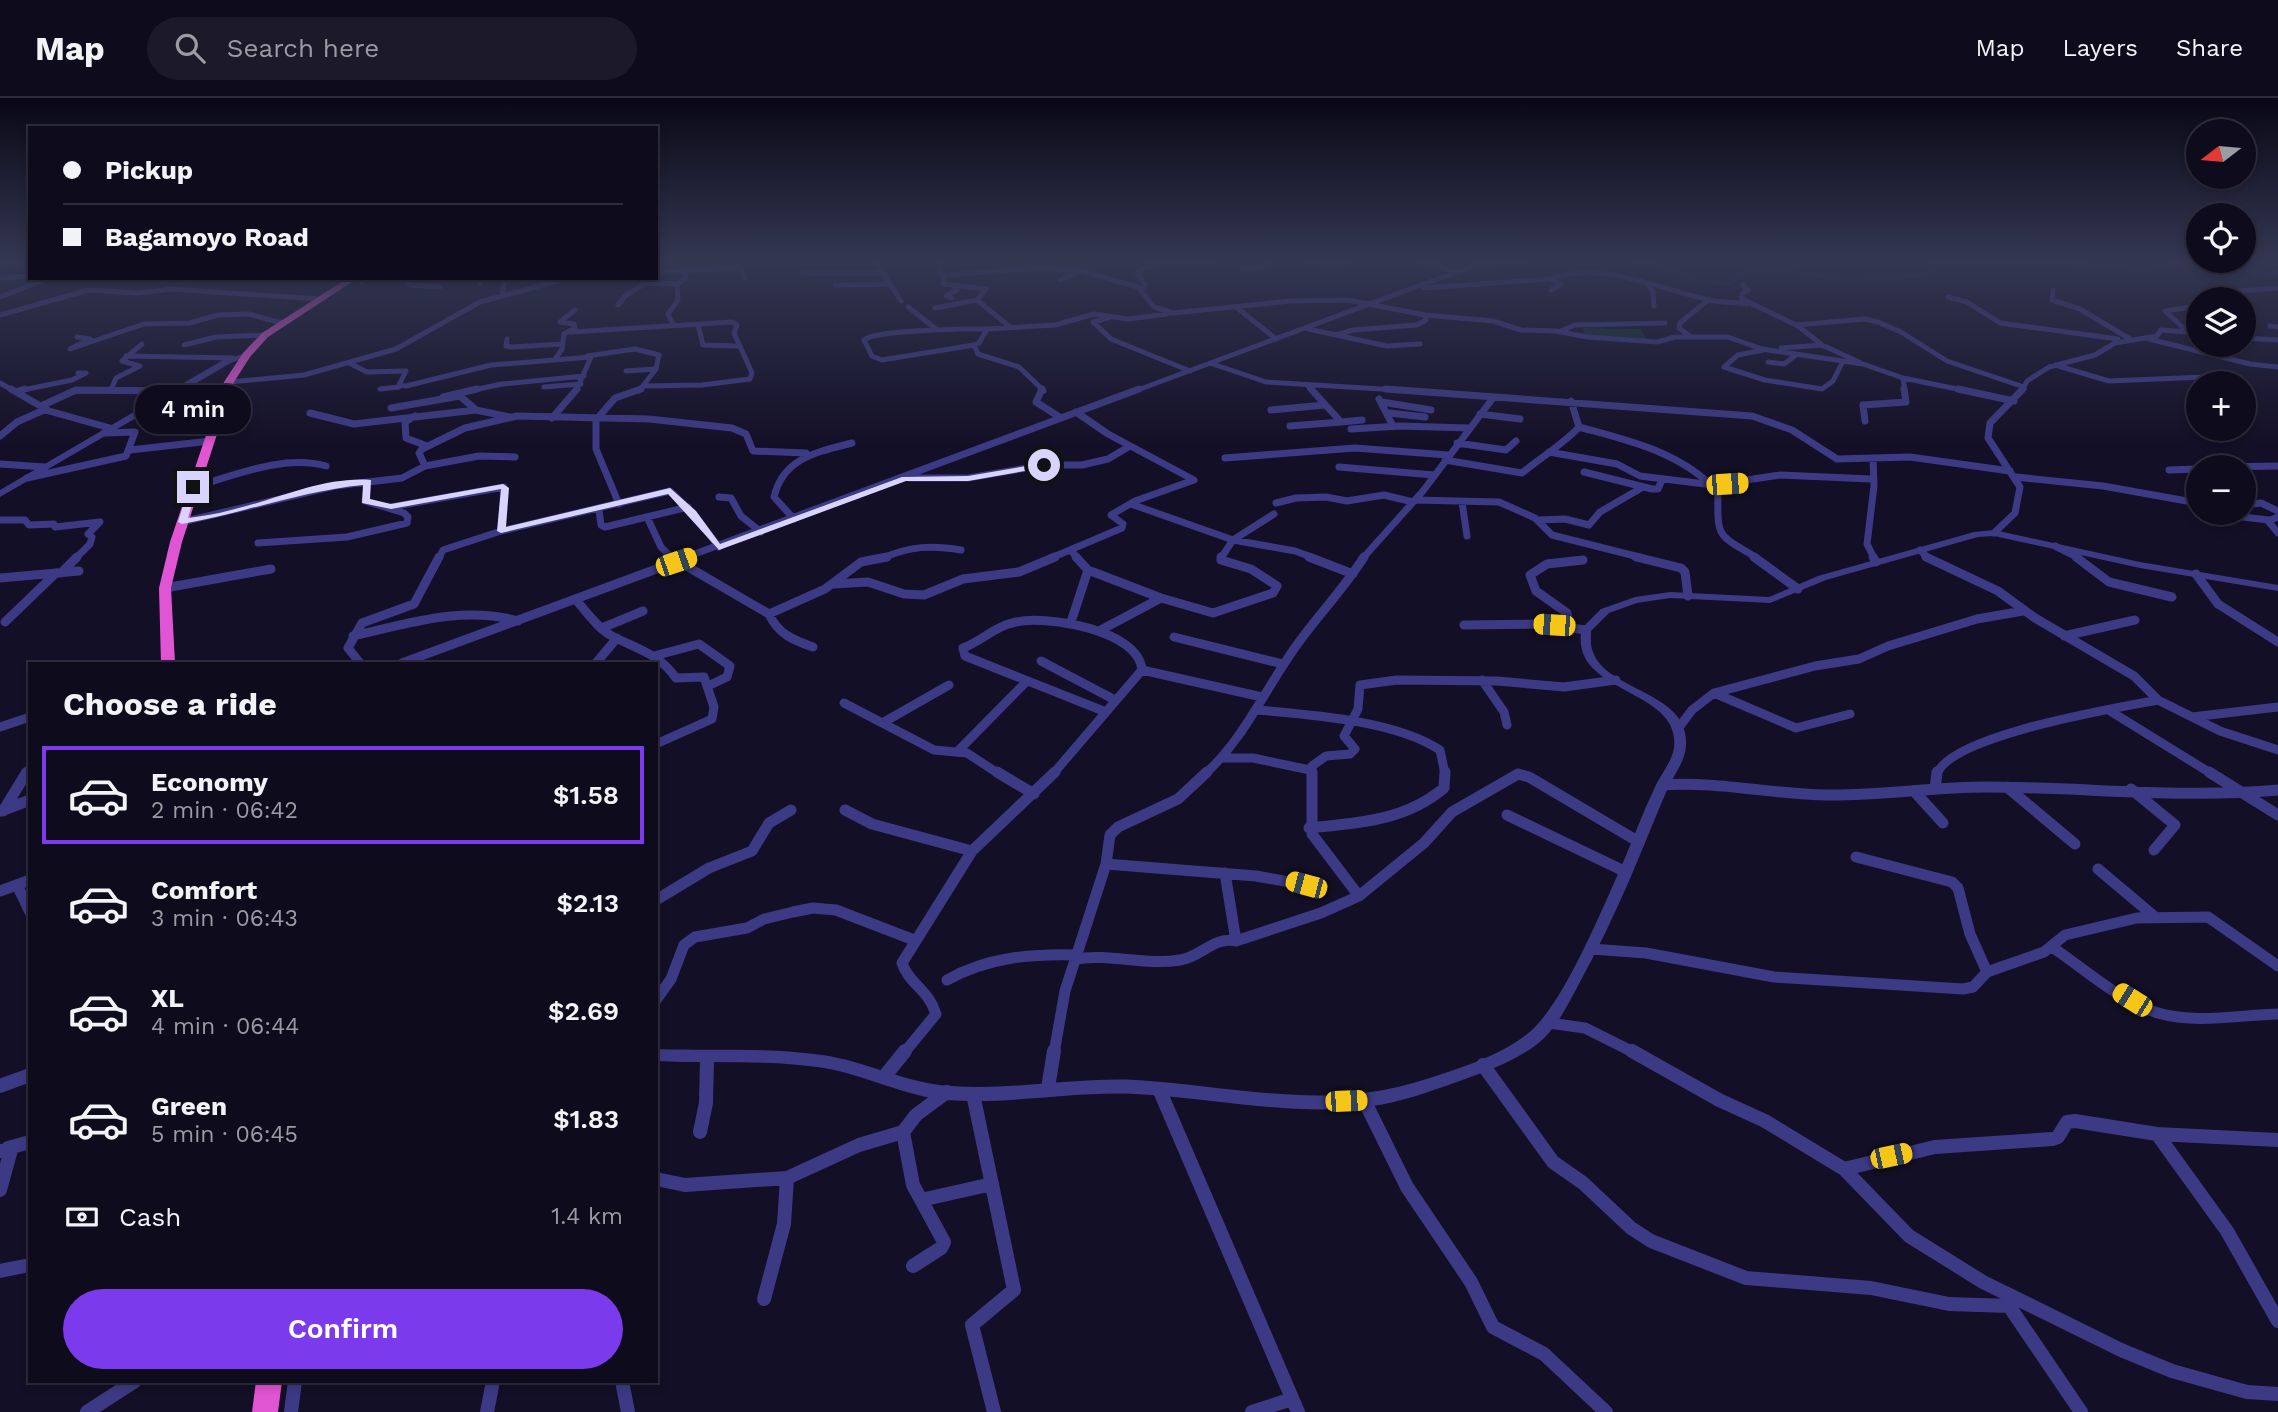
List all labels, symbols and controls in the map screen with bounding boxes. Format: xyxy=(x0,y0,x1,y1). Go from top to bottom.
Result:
search box xyxy=(147,17,637,80)
text: Map xyxy=(35,29,105,68)
icon: search xyxy=(171,29,209,67)
text: Search here xyxy=(227,33,379,63)
text: Map xyxy=(1976,34,2024,62)
text: Layers xyxy=(2062,34,2138,62)
text: Share xyxy=(2176,34,2243,62)
north arrow xyxy=(2186,119,2256,189)
map controls xyxy=(2186,119,2256,525)
text: Pickup xyxy=(105,155,193,185)
button: locate xyxy=(2186,203,2256,273)
text: Bagamoyo Road xyxy=(105,222,309,252)
button: layers xyxy=(2186,287,2256,357)
button: + xyxy=(2186,371,2256,441)
callout: 4 min xyxy=(135,386,251,434)
text: 4 min xyxy=(161,396,225,423)
route start xyxy=(1028,449,1060,481)
button: − xyxy=(2186,455,2256,525)
route end xyxy=(177,471,209,503)
car xyxy=(1706,472,1749,496)
car xyxy=(653,545,700,579)
car xyxy=(1533,613,1576,637)
text: Choose a ride xyxy=(63,685,277,723)
icon: car xyxy=(67,764,130,827)
text: Economy xyxy=(151,767,268,797)
text: $1.58 xyxy=(553,780,619,810)
text: 2 min · 06:42 xyxy=(151,797,298,824)
car xyxy=(1283,869,1330,901)
icon: car xyxy=(67,872,130,935)
text: Comfort xyxy=(151,875,257,905)
text: $2.13 xyxy=(557,888,619,918)
text: 3 min · 06:43 xyxy=(151,905,298,932)
icon: car xyxy=(67,980,130,1043)
car xyxy=(2109,980,2156,1020)
text: XL xyxy=(151,983,184,1013)
text: $2.69 xyxy=(548,996,619,1026)
text: 4 min · 06:44 xyxy=(151,1013,299,1040)
icon: car xyxy=(67,1088,130,1151)
car xyxy=(1325,1090,1368,1112)
text: Green xyxy=(151,1091,227,1121)
text: $1.83 xyxy=(553,1104,619,1134)
text: 5 min · 06:45 xyxy=(151,1121,298,1148)
car xyxy=(1869,1141,1914,1171)
icon: cash xyxy=(63,1198,101,1236)
text: Cash xyxy=(119,1202,181,1232)
text: 1.4 km xyxy=(551,1203,623,1230)
button: Confirm xyxy=(63,1289,623,1369)

